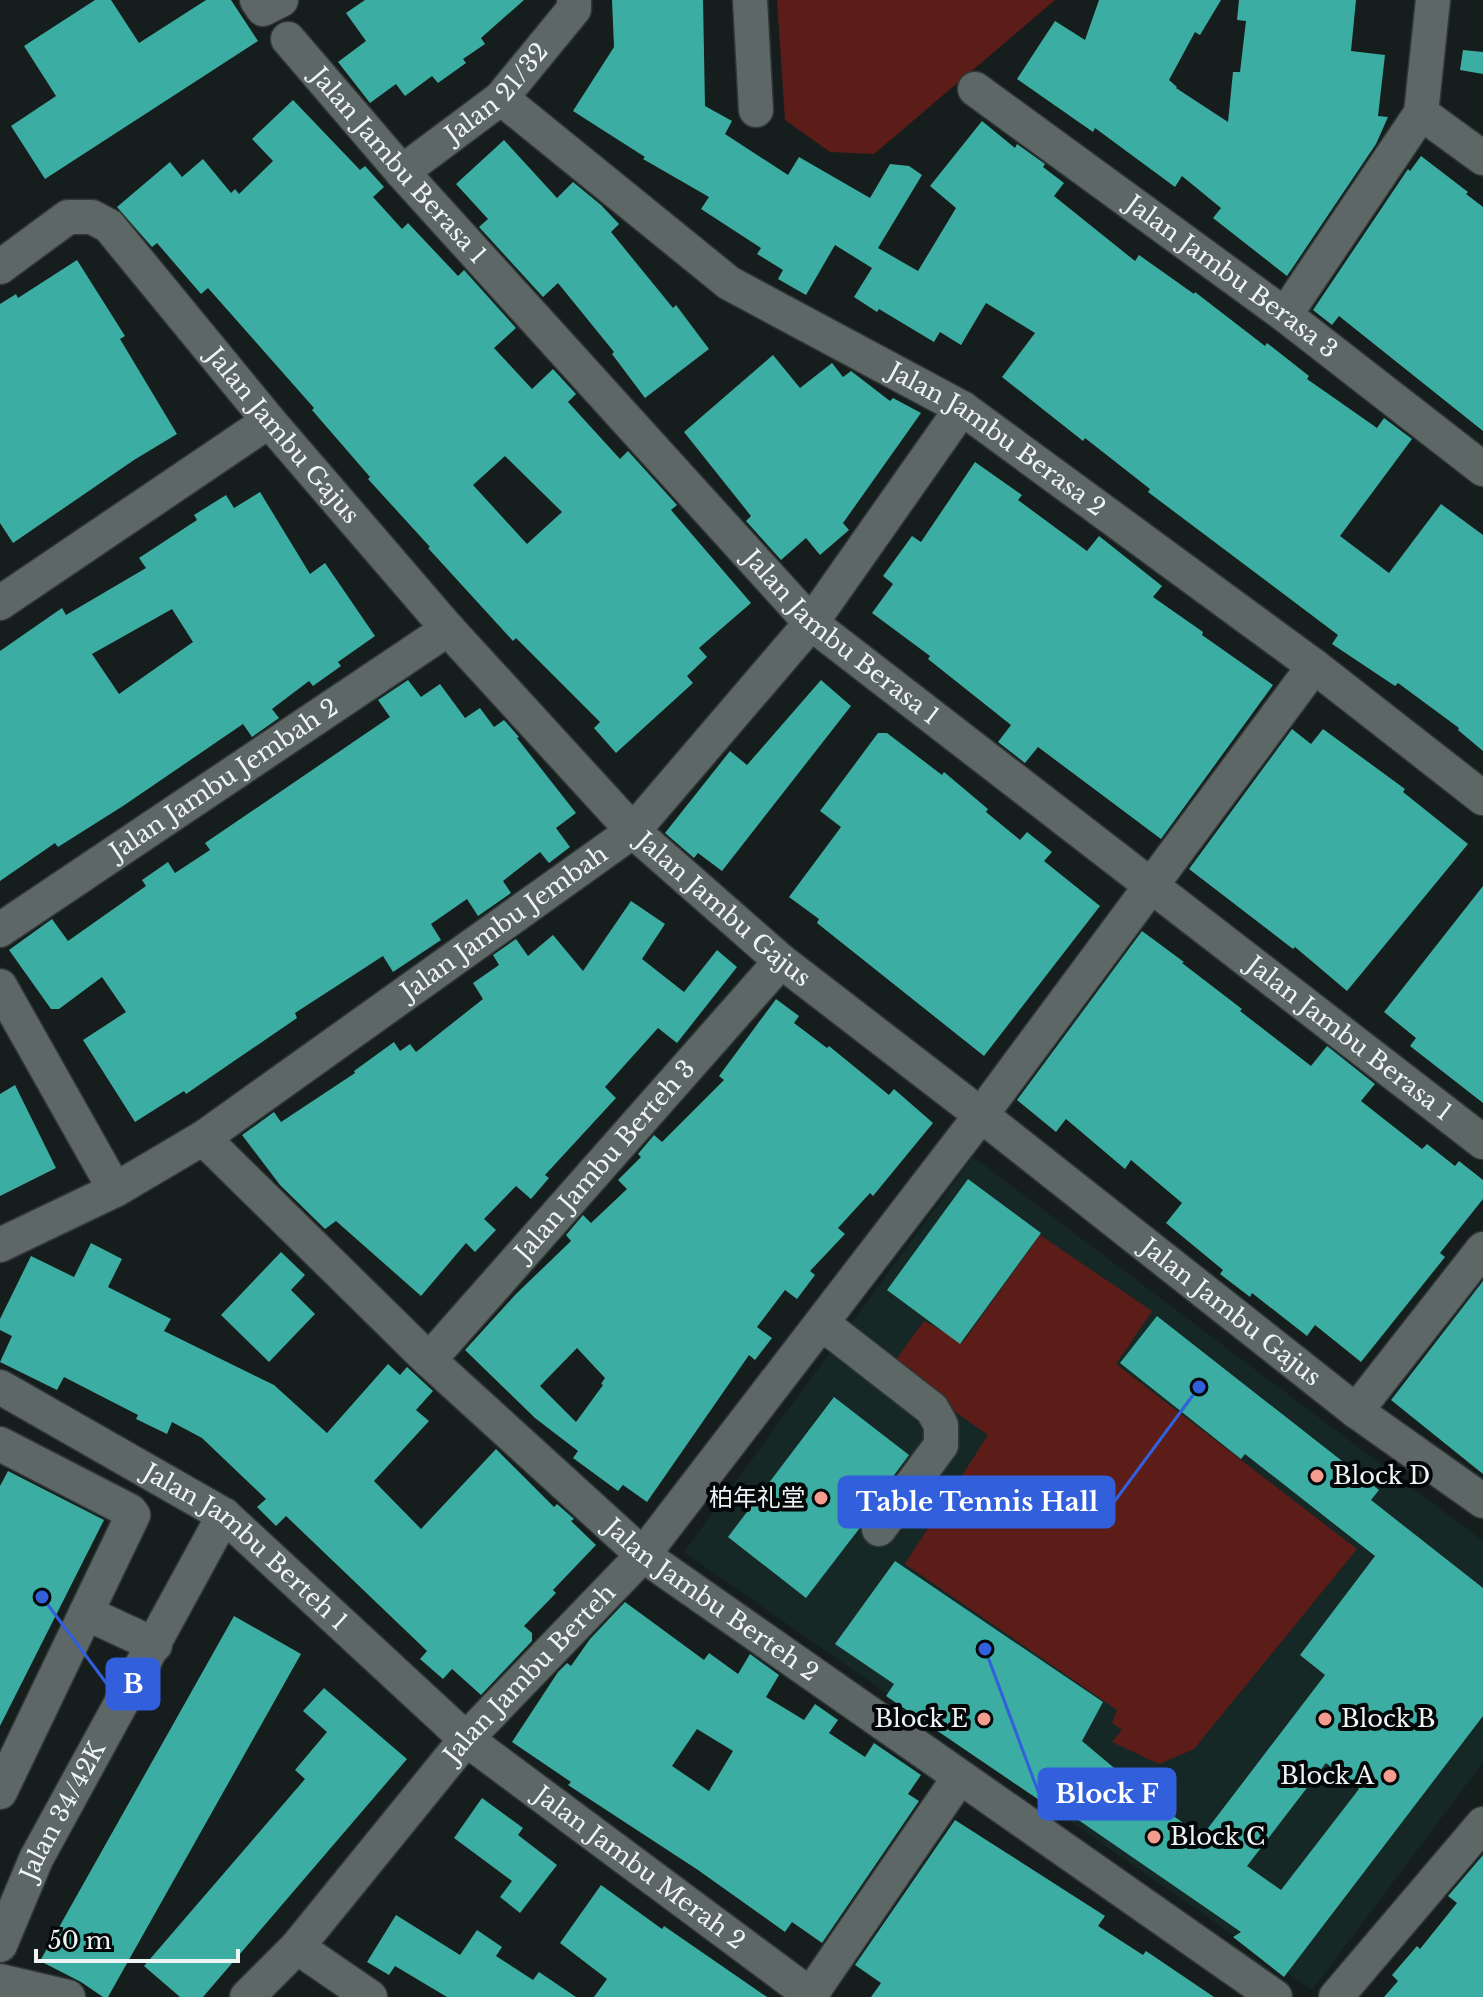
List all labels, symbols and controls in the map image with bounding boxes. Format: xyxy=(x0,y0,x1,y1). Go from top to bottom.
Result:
street label: Jalan 21/32 xyxy=(437,37,554,150)
street label: Jalan Jambu Berasa 1 xyxy=(303,59,493,269)
street label: Jalan Jambu Berasa 3 xyxy=(1118,187,1343,364)
street label: Jalan Jambu Gajus xyxy=(199,339,366,529)
street label: Jalan Jambu Berasa 2 xyxy=(881,355,1111,522)
street label: Jalan Jambu Berasa 1 xyxy=(736,541,945,730)
street label: Jalan Jambu Jembah 2 xyxy=(102,692,343,868)
street label: Jalan Jambu Gajus xyxy=(628,824,817,993)
street label: Jalan Jambu Jembah xyxy=(393,839,613,1008)
street label: Jalan Jambu Berasa 1 xyxy=(1239,948,1458,1127)
street label: Jalan Jambu Berteh 3 xyxy=(507,1054,701,1269)
street label: Jalan Jambu Gajus xyxy=(1133,1230,1327,1392)
street label: Jalan Jambu Berteh 1 xyxy=(136,1455,354,1636)
place label: Block D xyxy=(1333,1461,1430,1490)
marker: Block D xyxy=(1308,1467,1326,1485)
callout: Table Tennis Hall xyxy=(839,1477,1114,1527)
place label: 柏年礼堂 xyxy=(709,1483,805,1512)
text: Table Tennis Hall xyxy=(856,1486,1098,1518)
marker: 柏年礼堂 xyxy=(812,1489,830,1507)
street label: Jalan Jambu Berteh 2 xyxy=(597,1510,824,1687)
street label: Jalan Jambu Berteh xyxy=(436,1578,621,1771)
callout: B xyxy=(107,1659,159,1709)
text: B xyxy=(123,1668,143,1700)
place label: Block E xyxy=(874,1704,968,1733)
place label: Block B xyxy=(1341,1704,1436,1733)
marker: Block E xyxy=(975,1710,993,1728)
marker: Block B xyxy=(1316,1710,1334,1728)
street label: Jalan 34/42K xyxy=(13,1735,112,1887)
place label: Block A xyxy=(1280,1761,1374,1790)
marker: Block A xyxy=(1381,1767,1399,1785)
callout: Block F xyxy=(1039,1769,1175,1819)
street label: Jalan Jambu Merah 2 xyxy=(526,1778,751,1955)
text: Block F xyxy=(1055,1778,1159,1810)
place label: Block C xyxy=(1170,1822,1265,1851)
marker: Block C xyxy=(1145,1828,1163,1846)
scale bar xyxy=(36,1913,238,1963)
text: 50 m xyxy=(48,1926,112,1955)

